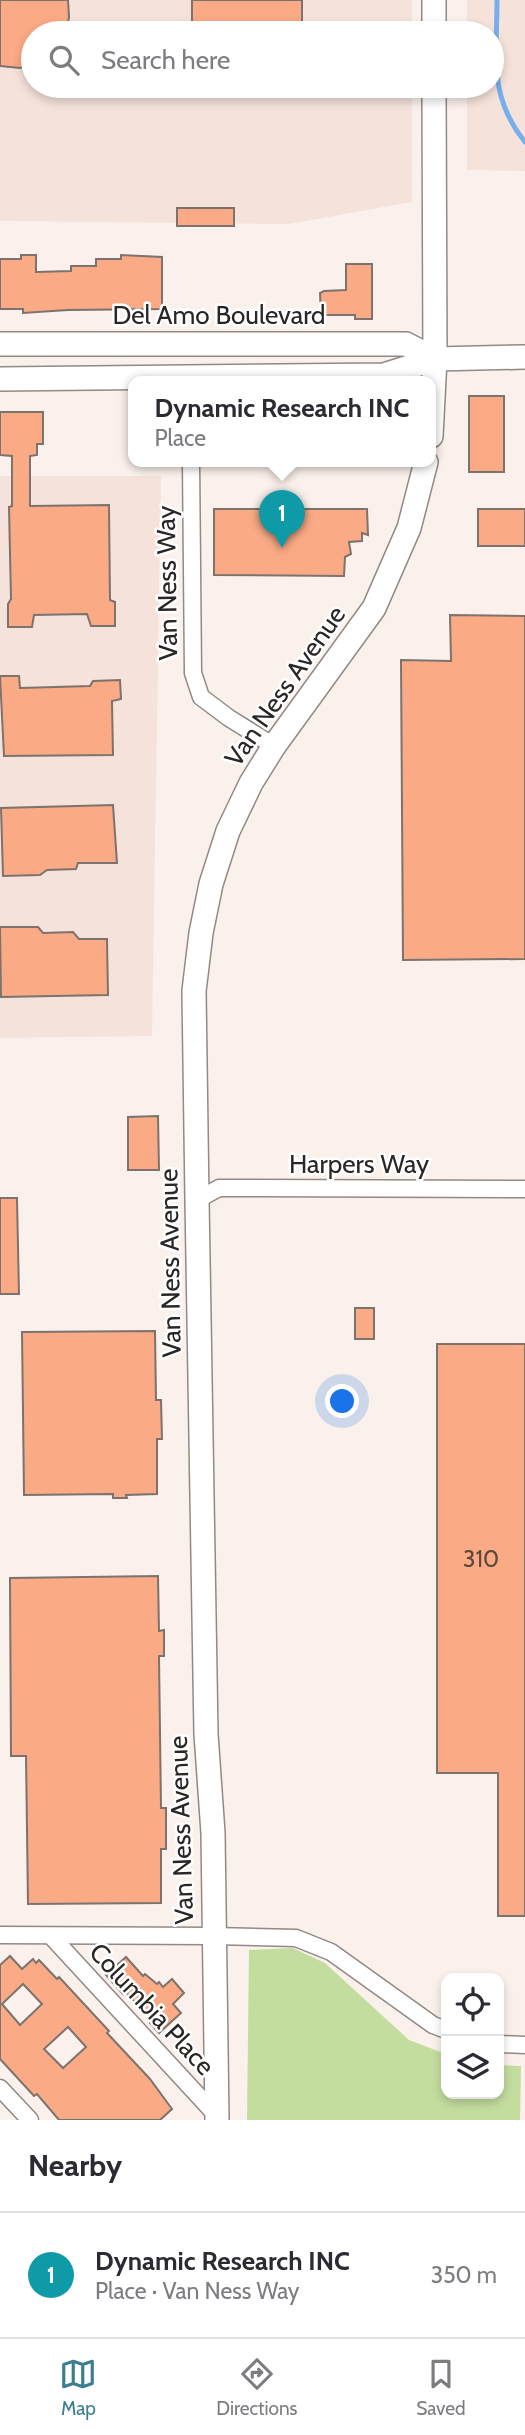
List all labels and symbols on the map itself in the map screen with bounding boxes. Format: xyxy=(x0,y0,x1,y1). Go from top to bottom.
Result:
street label: Del Amo Boulevard xyxy=(112,299,326,331)
pin: 1 xyxy=(259,490,305,548)
street label: Van Ness Way xyxy=(150,505,184,661)
street label: Van Ness Avenue xyxy=(218,600,352,772)
street label: Harpers Way xyxy=(289,1148,429,1180)
street label: Van Ness Avenue xyxy=(152,1168,188,1358)
your location xyxy=(325,1384,359,1418)
house number: 310 xyxy=(463,1545,499,1573)
street label: Van Ness Avenue xyxy=(162,1735,200,1925)
street label: Columbia Place xyxy=(83,1936,221,2082)

